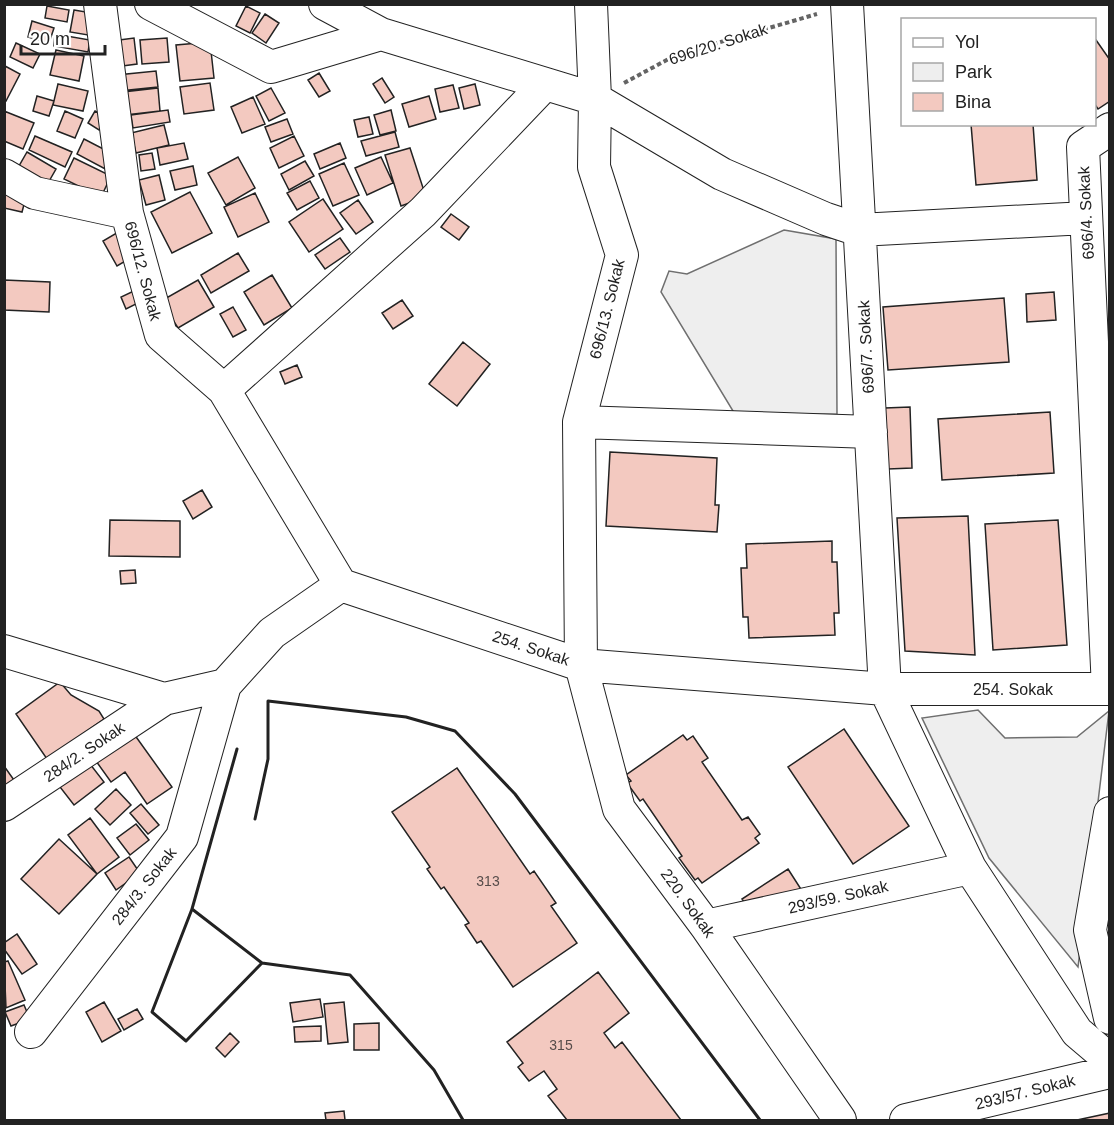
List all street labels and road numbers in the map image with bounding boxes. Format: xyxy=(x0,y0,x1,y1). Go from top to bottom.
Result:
street label: 696/20. Sokak xyxy=(667,20,770,68)
street label: 696/4. Sokak xyxy=(1075,165,1097,260)
street label: 696/12. Sokak xyxy=(122,219,165,324)
street label: 696/13. Sokak xyxy=(586,256,628,361)
street label: 696/7. Sokak xyxy=(855,299,877,394)
street label: 254. Sokak xyxy=(490,628,573,669)
street label: 254. Sokak xyxy=(973,681,1054,698)
street label: 284/2. Sokak xyxy=(41,718,128,785)
street label: 284/3. Sokak xyxy=(109,843,180,928)
street label: 220. Sokak xyxy=(658,866,719,941)
street label: 293/59. Sokak xyxy=(786,877,891,917)
street label: 293/57. Sokak xyxy=(973,1071,1078,1113)

